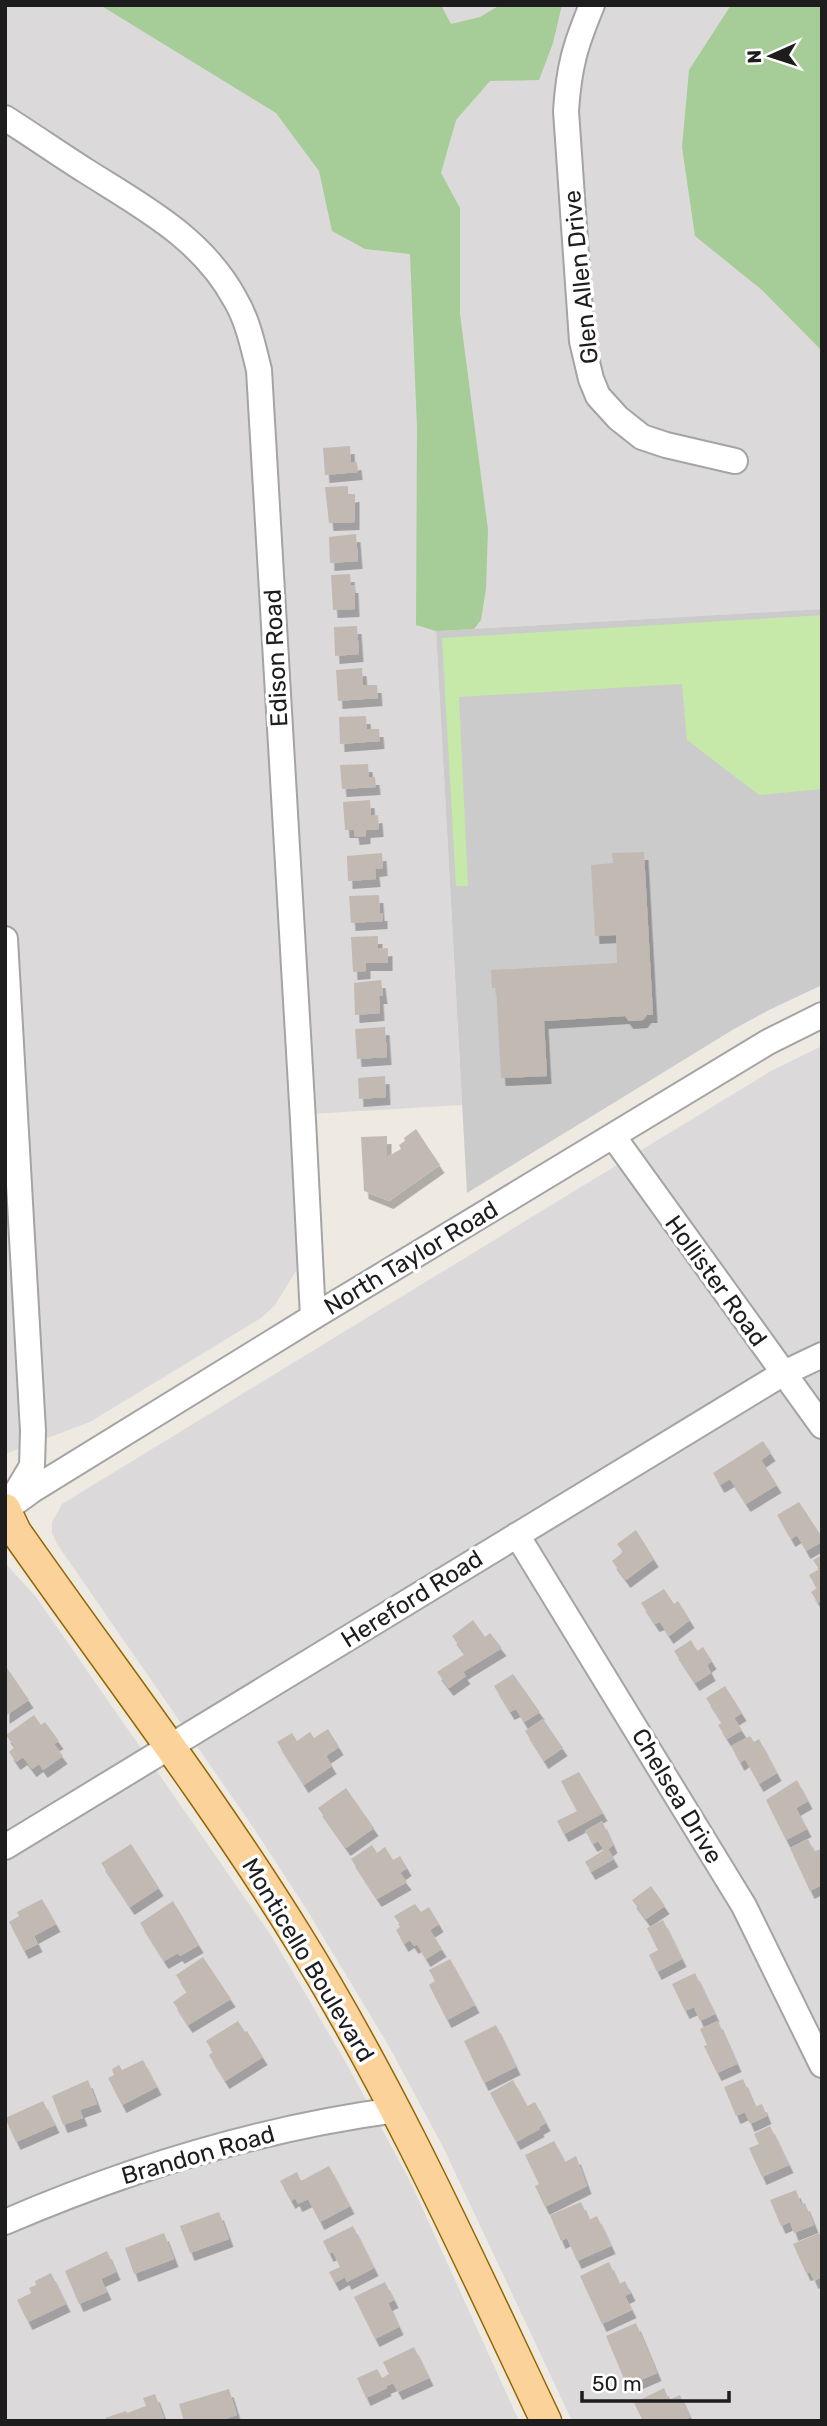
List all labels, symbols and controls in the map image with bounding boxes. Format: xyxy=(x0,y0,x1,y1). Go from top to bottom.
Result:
north arrow xyxy=(736,21,806,91)
text: N xyxy=(743,49,766,64)
street label: Glen Allen Drive xyxy=(558,189,604,365)
street label: Edison Road xyxy=(258,588,294,728)
street label: North Taylor Road xyxy=(319,1195,503,1321)
street label: Hollister Road xyxy=(659,1210,773,1352)
street label: Hereford Road xyxy=(336,1544,488,1654)
street label: Chelsea Drive xyxy=(626,1723,728,1869)
street label: Monticello Boulevard xyxy=(236,1853,380,2067)
street label: Brandon Road xyxy=(118,2120,278,2190)
scale bar xyxy=(582,2360,729,2404)
text: 50 m xyxy=(592,2371,642,2396)

